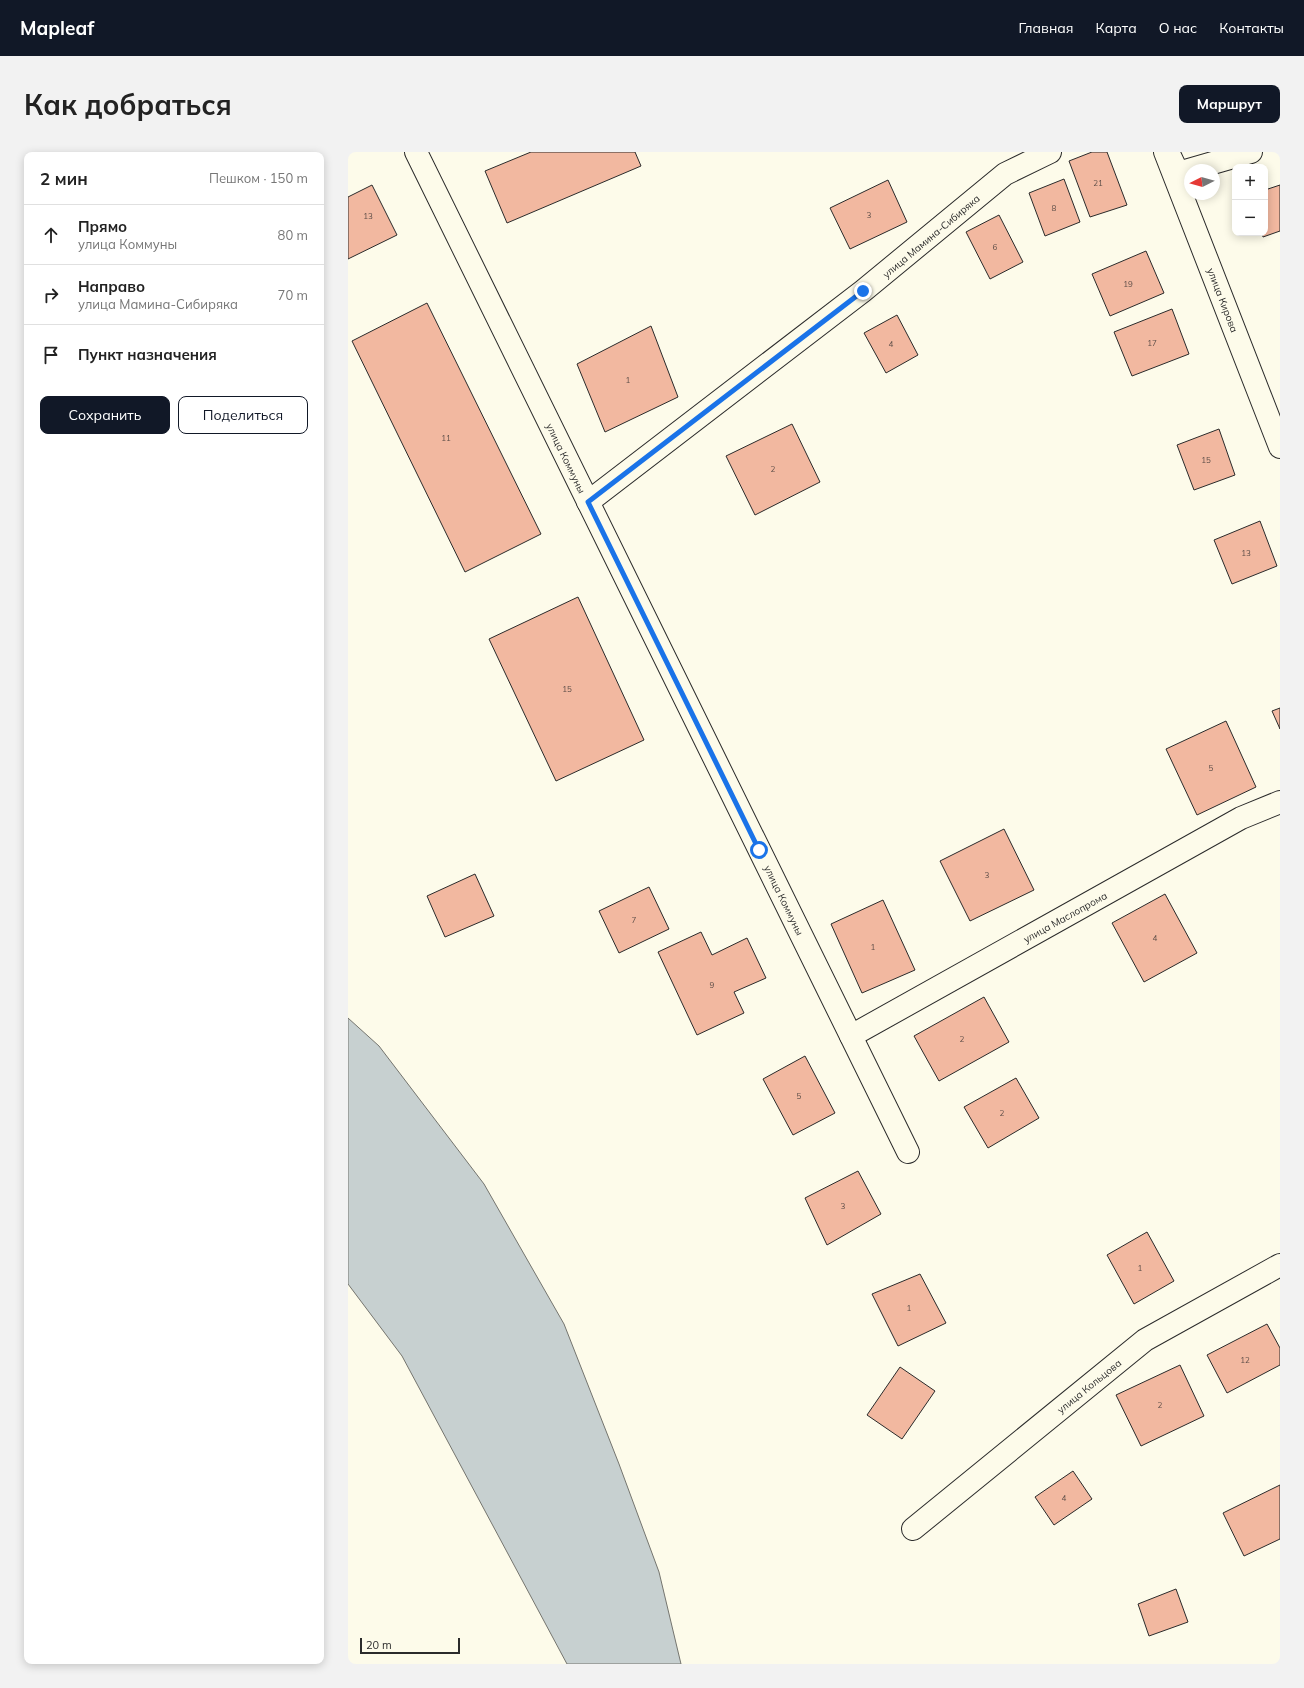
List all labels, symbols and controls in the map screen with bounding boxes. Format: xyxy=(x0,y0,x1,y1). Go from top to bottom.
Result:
text: Mapleaf xyxy=(20,16,94,40)
text: Главная xyxy=(1019,19,1074,37)
text: Карта xyxy=(1096,19,1137,37)
text: О нас xyxy=(1159,19,1197,37)
text: Контакты xyxy=(1219,19,1284,37)
button: Маршрут xyxy=(1179,85,1280,123)
text: Как добраться xyxy=(24,87,232,122)
north arrow xyxy=(1184,164,1220,200)
map controls xyxy=(1232,164,1268,236)
button: + xyxy=(1232,164,1268,200)
text: 2 мин xyxy=(40,168,88,189)
text: Пешком · 150 m xyxy=(209,170,308,186)
house number: 21 xyxy=(1093,178,1103,188)
street label: улица Мамина-Сибиряка xyxy=(880,192,983,281)
button: − xyxy=(1232,200,1268,236)
house number: 8 xyxy=(1052,203,1057,213)
house number: 3 xyxy=(867,210,872,220)
house number: 13 xyxy=(363,211,373,221)
text: Прямо xyxy=(78,217,127,236)
icon: ahead xyxy=(40,224,62,246)
text: 80 m xyxy=(278,227,308,243)
text: улица Коммуны xyxy=(78,236,177,252)
house number: 6 xyxy=(993,242,998,252)
street label: улица Кирова xyxy=(1204,266,1241,334)
text: Направо xyxy=(78,277,145,296)
house number: 19 xyxy=(1123,279,1133,289)
route end xyxy=(854,282,872,300)
icon: right xyxy=(40,284,62,306)
text: 70 m xyxy=(278,287,308,303)
text: улица Мамина-Сибиряка xyxy=(78,296,238,312)
house number: 17 xyxy=(1147,338,1157,348)
house number: 4 xyxy=(889,339,894,349)
icon: arrive xyxy=(40,344,62,366)
text: Пункт назначения xyxy=(78,345,217,364)
house number: 1 xyxy=(626,375,631,385)
button: Сохранить xyxy=(40,396,170,434)
button: Поделиться xyxy=(178,396,308,434)
street label: улица Коммуны xyxy=(543,421,588,495)
house number: 11 xyxy=(441,433,451,443)
house number: 15 xyxy=(1201,455,1211,465)
house number: 2 xyxy=(771,464,776,474)
house number: 13 xyxy=(1241,548,1251,558)
house number: 15 xyxy=(562,684,572,694)
house number: 5 xyxy=(1209,763,1214,773)
route start xyxy=(750,841,768,859)
street label: улица Коммуны xyxy=(761,863,806,937)
house number: 3 xyxy=(985,870,990,880)
street label: улица Маслопрома xyxy=(1021,889,1109,946)
house number: 7 xyxy=(632,915,637,925)
house number: 4 xyxy=(1153,933,1158,943)
house number: 1 xyxy=(871,942,876,952)
house number: 9 xyxy=(710,980,715,990)
house number: 2 xyxy=(960,1034,965,1044)
house number: 5 xyxy=(797,1091,802,1101)
house number: 2 xyxy=(1000,1108,1005,1118)
house number: 3 xyxy=(841,1201,846,1211)
house number: 1 xyxy=(1138,1263,1143,1273)
house number: 1 xyxy=(907,1303,912,1313)
house number: 12 xyxy=(1240,1355,1250,1365)
street label: улица Кольцова xyxy=(1055,1356,1124,1416)
house number: 2 xyxy=(1158,1400,1163,1410)
house number: 4 xyxy=(1062,1493,1067,1503)
scale bar xyxy=(360,1636,460,1655)
text: 20 m xyxy=(366,1638,392,1652)

